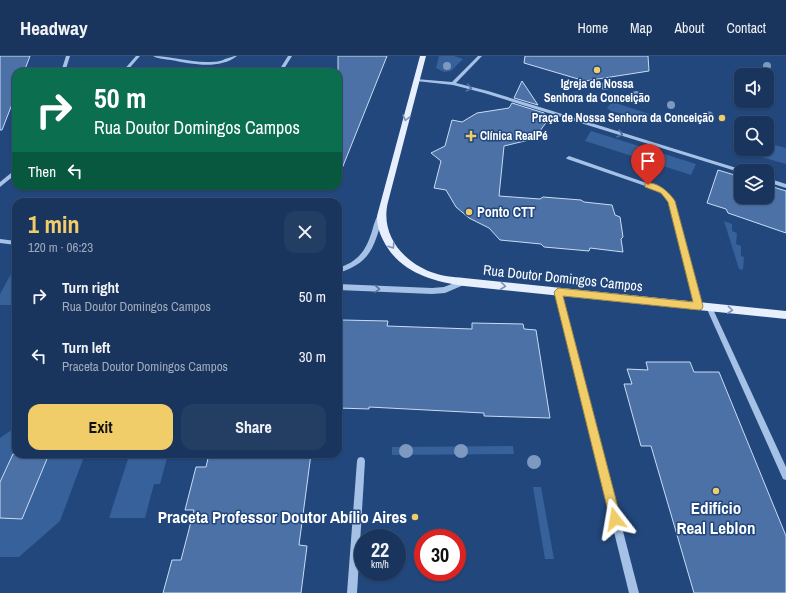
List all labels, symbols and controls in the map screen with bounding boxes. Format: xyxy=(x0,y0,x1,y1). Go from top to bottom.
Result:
text: Headway xyxy=(20,15,88,41)
text: Home xyxy=(577,19,608,37)
text: Map xyxy=(630,19,652,37)
text: About xyxy=(674,19,704,37)
text: Contact xyxy=(726,19,766,37)
marker: Igreja de Nossa Senhora da Conceição xyxy=(592,65,602,75)
map controls xyxy=(734,68,774,204)
button: sound xyxy=(734,68,774,108)
place label: Igreja de Nossa Senhora da Conceição xyxy=(544,76,650,106)
text: 50 m xyxy=(94,79,146,117)
one-way arrow xyxy=(466,83,472,91)
icon: right xyxy=(28,84,80,136)
place label: Praça de Nossa Senhora da Conceição xyxy=(532,110,714,126)
marker: Praça de Nossa Senhora da Conceição xyxy=(717,113,727,123)
one-way arrow xyxy=(403,114,411,121)
text: Rua Doutor Domingos Campos xyxy=(94,115,300,140)
button: search xyxy=(734,116,774,156)
place label: Clínica RealPé xyxy=(480,128,548,144)
one-way arrow xyxy=(616,129,623,137)
marker: Clínica RealPé xyxy=(465,130,477,142)
pin xyxy=(631,144,665,185)
icon: arrive xyxy=(637,150,659,172)
icon: left xyxy=(64,160,86,182)
text: Then xyxy=(28,161,56,182)
button: layers xyxy=(734,164,774,204)
place label: Ponto CTT xyxy=(477,203,535,221)
marker: Ponto CTT xyxy=(464,207,474,217)
text: 1 min xyxy=(28,208,79,240)
button: close xyxy=(284,211,326,253)
text: 120 m · 06:23 xyxy=(28,239,93,256)
one-way arrow xyxy=(387,242,395,249)
street label: Rua Doutor Domingos Campos xyxy=(482,261,644,295)
text: Turn right xyxy=(62,277,119,298)
one-way arrow xyxy=(500,281,506,290)
one-way arrow xyxy=(374,284,380,293)
icon: right xyxy=(28,285,50,307)
text: 50 m xyxy=(299,286,326,307)
text: Rua Doutor Domingos Campos xyxy=(62,298,211,315)
one-way arrow xyxy=(727,305,733,314)
text: Turn left xyxy=(62,337,110,358)
icon: left xyxy=(28,345,50,367)
text: 30 m xyxy=(299,346,326,367)
text: Praceta Doutor Domingos Campos xyxy=(62,358,228,375)
button: Exit xyxy=(28,404,173,450)
button: Share xyxy=(181,404,326,450)
marker: Edifício Real Leblon xyxy=(711,486,721,496)
place label: Edifício Real Leblon xyxy=(676,496,756,539)
position arrow xyxy=(594,498,636,540)
place label: Praceta Professor Doutor Abílio Aires xyxy=(158,505,407,528)
marker: Praceta Professor Doutor Abílio Aires xyxy=(410,512,420,522)
speed limit sign: 30 xyxy=(414,529,466,581)
text: 22 xyxy=(371,536,389,563)
text: km/h xyxy=(371,558,389,571)

